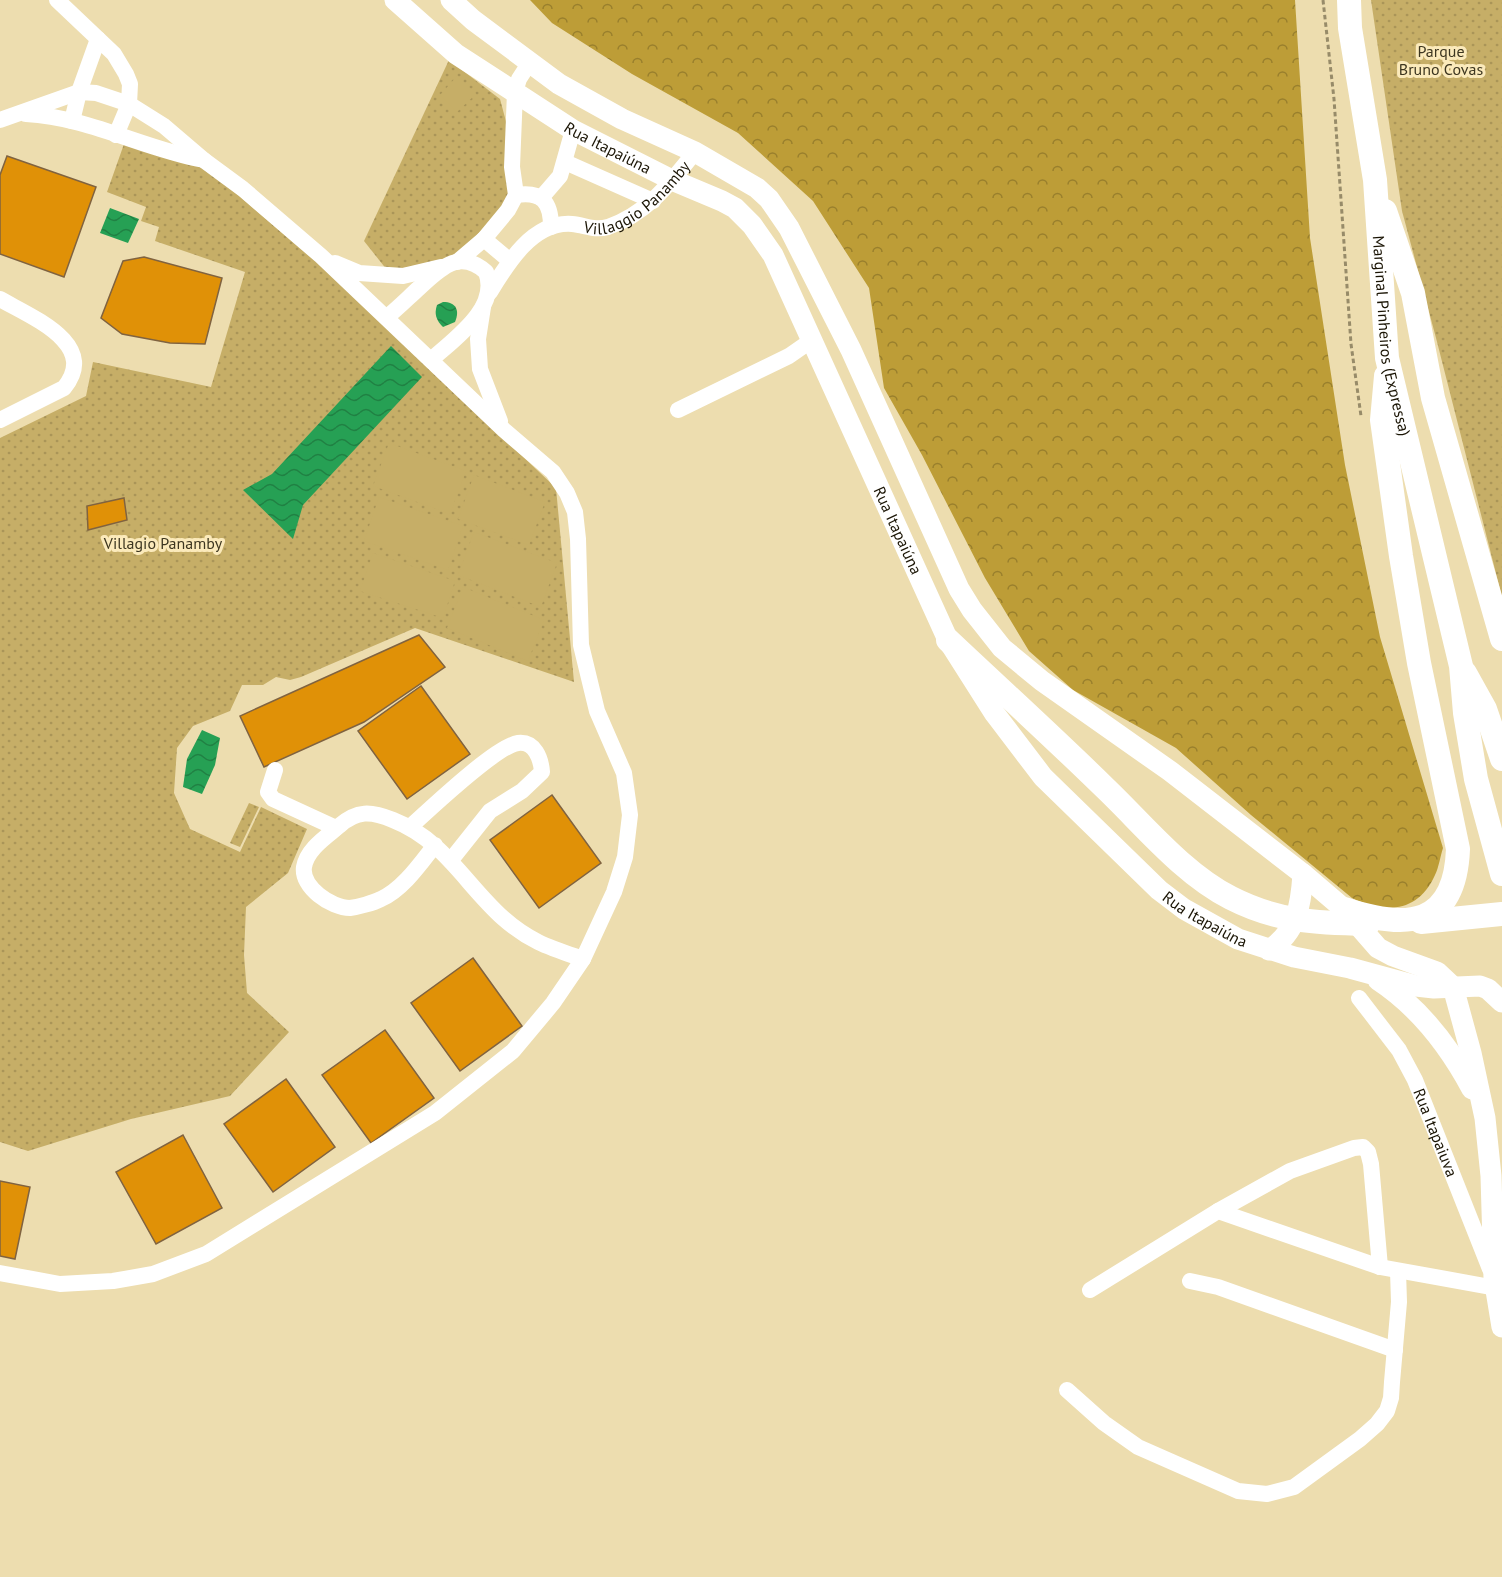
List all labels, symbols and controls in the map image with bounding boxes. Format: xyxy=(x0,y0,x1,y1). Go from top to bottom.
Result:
park label: Parque Bruno Covas xyxy=(1399,41,1483,79)
street label: Rua Itapaiúna xyxy=(561,117,654,178)
street label: Villaggio Panamby xyxy=(581,156,694,238)
street label: Marginal Pinheiros (Expressa) xyxy=(1369,235,1415,438)
street label: Rua Itapaiúna xyxy=(870,483,927,577)
park label: Villagio Panamby xyxy=(103,533,223,553)
street label: Rua Itapaiúna xyxy=(1159,887,1249,951)
street label: Rua Itapaiuva xyxy=(1409,1085,1462,1180)

